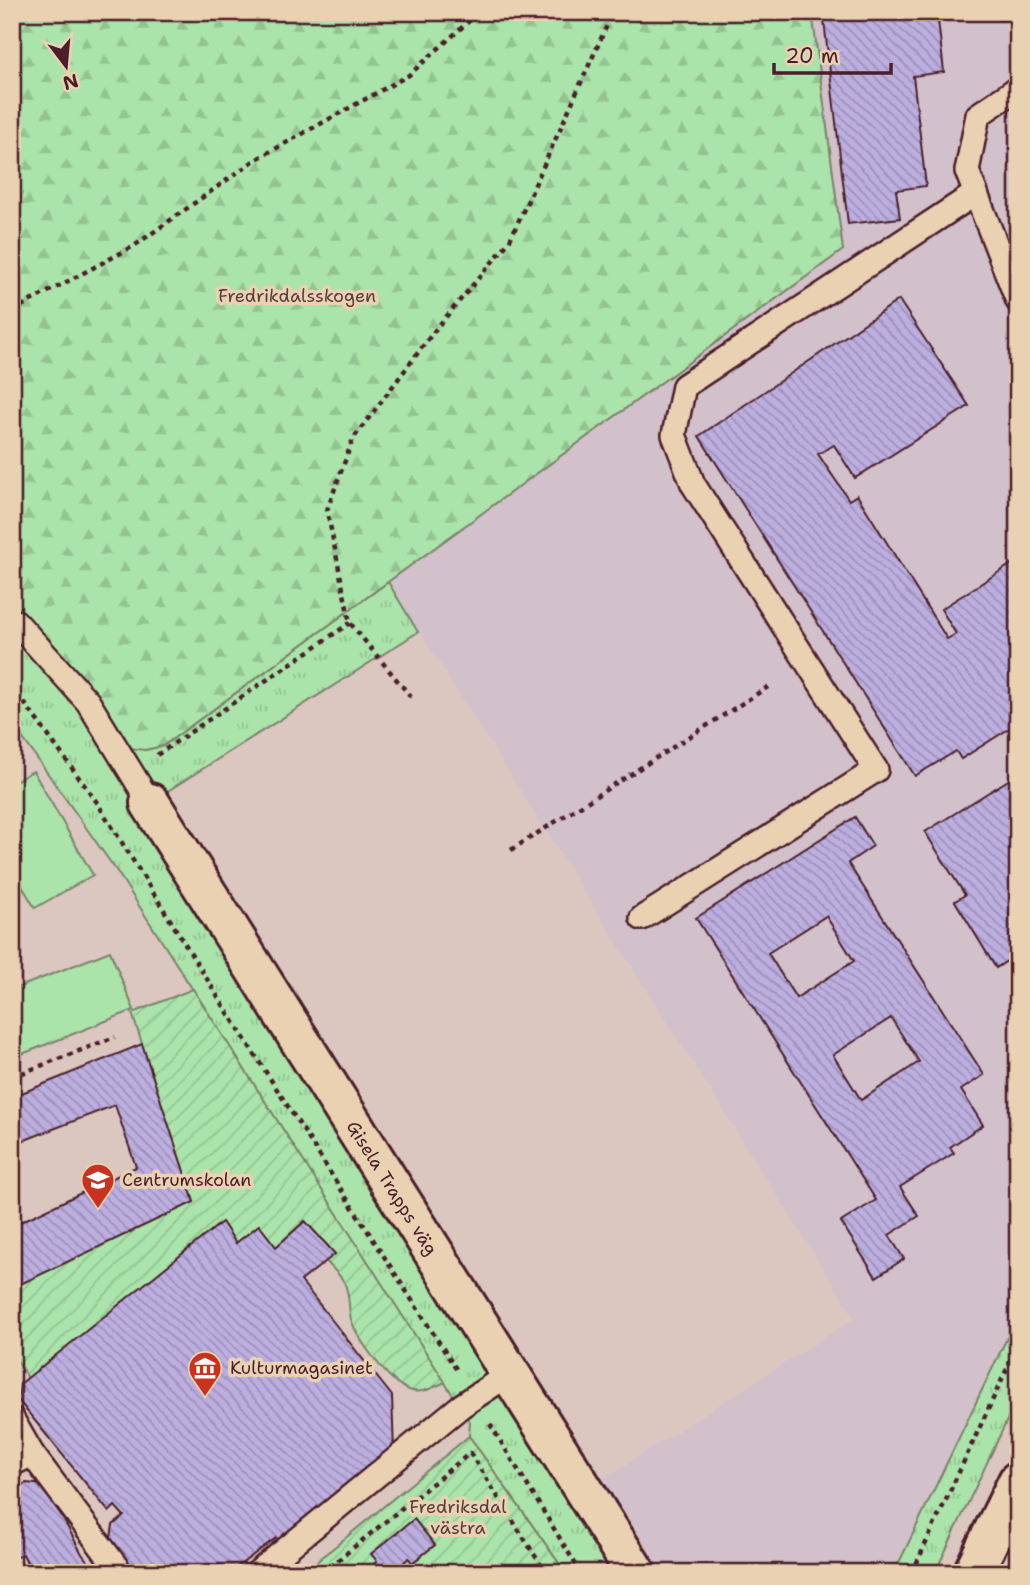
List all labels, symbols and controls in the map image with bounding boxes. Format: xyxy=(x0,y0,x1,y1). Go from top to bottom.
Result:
north arrow xyxy=(32,32,102,102)
scale bar xyxy=(774,32,892,76)
text: 20 m xyxy=(785,42,839,70)
text: N xyxy=(60,68,81,96)
park label: Fredrikdalsskogen xyxy=(218,284,376,308)
street label: Gisela Trapps väg xyxy=(341,1116,443,1260)
school or university icon: Centrumskolan xyxy=(79,1161,117,1210)
place label: Centrumskolan xyxy=(122,1168,251,1192)
museum icon: Kulturmagasinet xyxy=(186,1349,224,1398)
place label: Kulturmagasinet xyxy=(230,1356,373,1380)
park label: Fredriksdal västra xyxy=(409,1495,507,1540)

